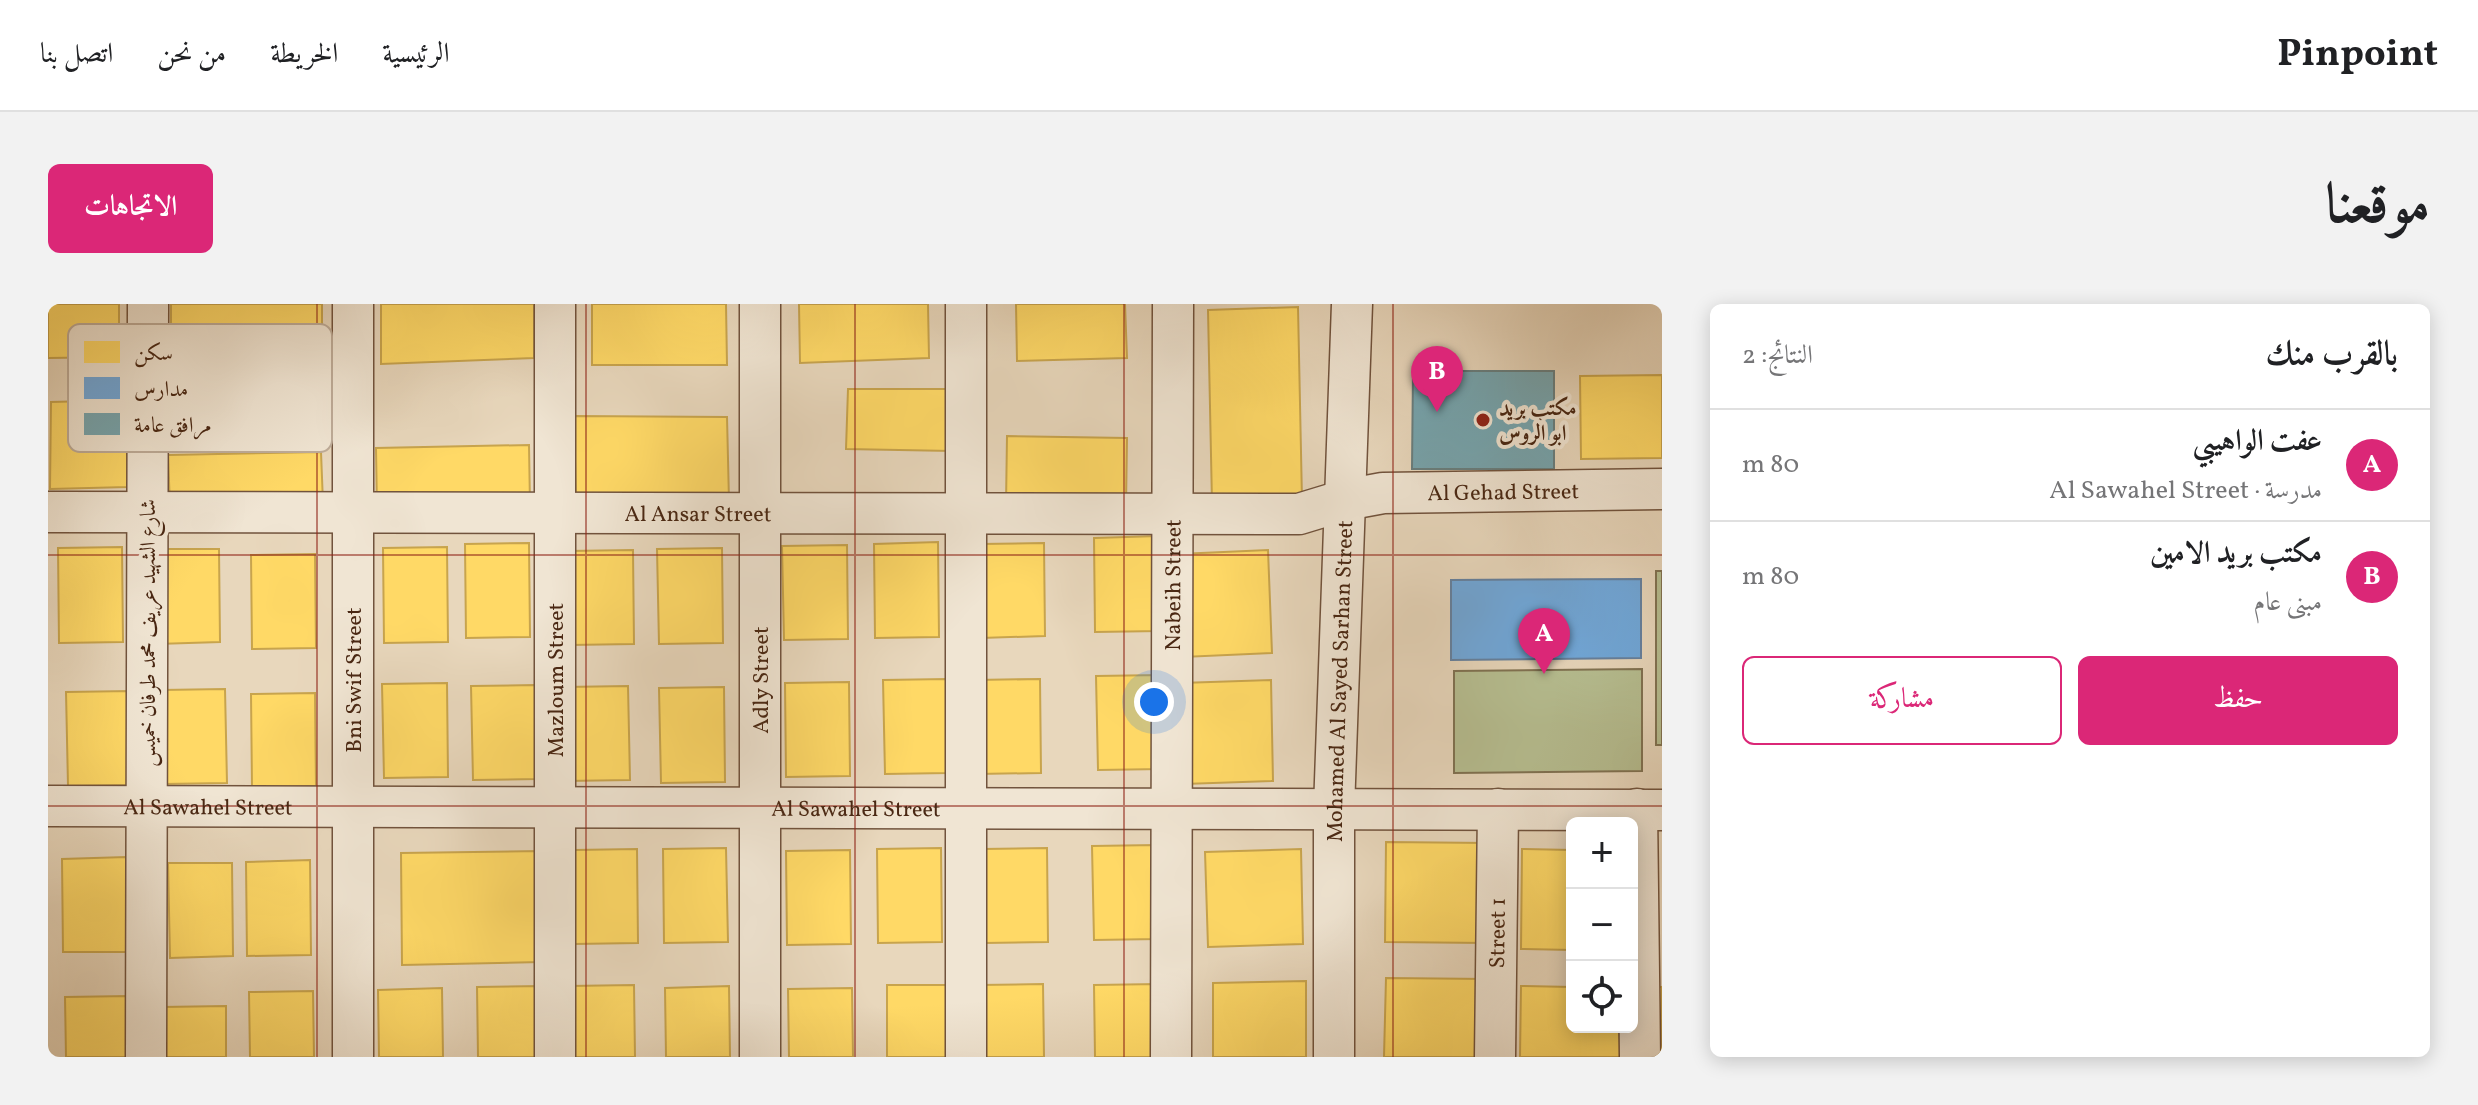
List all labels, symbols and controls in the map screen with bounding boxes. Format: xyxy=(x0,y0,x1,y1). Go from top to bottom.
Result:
text: Pinpoint xyxy=(2277,29,2438,82)
text: اتصل بنا xyxy=(40,35,113,74)
text: من نحن xyxy=(157,35,226,74)
text: الخريطة xyxy=(270,35,338,74)
text: الرئيسية xyxy=(382,35,450,74)
button: الاتجاهات xyxy=(48,164,213,253)
text: موقعنا xyxy=(2325,169,2430,247)
legend xyxy=(68,324,332,452)
text: بالقرب منك xyxy=(2266,332,2398,379)
text: النتائج: 2 xyxy=(1742,338,1813,374)
text: سكن xyxy=(134,339,173,370)
pin: B xyxy=(1411,346,1463,412)
text: مدارس xyxy=(134,375,188,406)
place label: مكتب بريد ابو الروس xyxy=(1499,394,1576,450)
text: مرافق عامة xyxy=(134,411,212,442)
marker: مكتب بريد ابو الروس xyxy=(1474,411,1492,429)
text: عفت الواهيبي xyxy=(2193,421,2322,463)
text: 80 m xyxy=(1742,447,1799,483)
text: A xyxy=(2363,447,2381,483)
text: مدرسة · Al Sawahel Street xyxy=(2049,473,2322,509)
street label: Al Gehad Street xyxy=(1427,477,1580,510)
street label: شارع الشهيد عريف محمد طرفان خميس xyxy=(134,499,166,767)
street label: Al Ansar Street xyxy=(625,500,772,531)
street label: Nabeih Street xyxy=(1159,519,1190,651)
street label: Mohamed Al Sayed Sarhan Street xyxy=(1321,519,1362,842)
text: مكتب بريد الامين xyxy=(2150,533,2322,575)
text: 80 m xyxy=(1742,559,1799,595)
text: B xyxy=(2363,559,2381,595)
text: مبنى عام xyxy=(2254,585,2322,621)
street label: Mazloum Street xyxy=(542,602,573,757)
street label: Bni Swif Street xyxy=(340,607,371,753)
pin: A xyxy=(1518,608,1570,674)
street label: Adly Street xyxy=(747,626,778,734)
button: مشاركة xyxy=(1742,656,2062,745)
button: حفظ xyxy=(2078,656,2398,745)
your location xyxy=(1134,682,1174,722)
street label: Al Sawahel Street xyxy=(123,793,293,825)
street label: Al Sawahel Street xyxy=(771,795,941,826)
map controls xyxy=(1566,817,1638,1033)
button: + xyxy=(1566,817,1638,889)
button: − xyxy=(1566,889,1638,961)
street label: Street 1 xyxy=(1483,898,1515,969)
button: locate xyxy=(1566,961,1638,1033)

